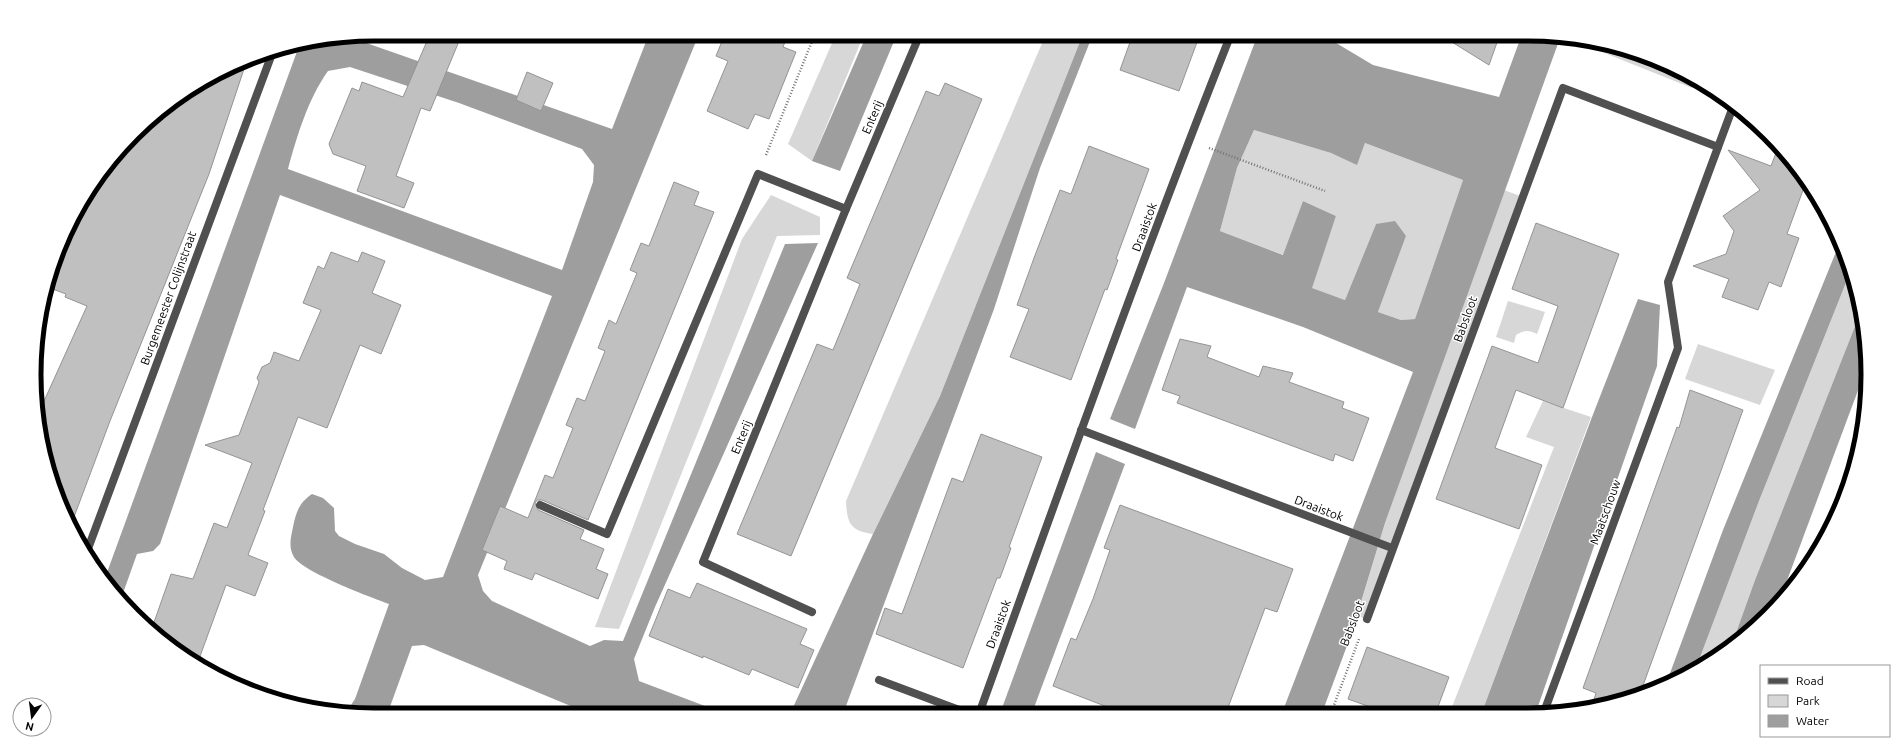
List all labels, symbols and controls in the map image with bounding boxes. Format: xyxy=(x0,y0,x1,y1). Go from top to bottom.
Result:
street label: Enterij xyxy=(859,98,885,136)
street label: Draaistok xyxy=(1129,201,1159,253)
street label: Burgemeester Colijnstraat xyxy=(138,229,198,367)
street label: Babsloot xyxy=(1451,294,1479,344)
street label: Enterij xyxy=(728,418,754,456)
street label: Maatschouw xyxy=(1587,477,1623,546)
street label: Draaistok xyxy=(1293,493,1345,523)
street label: Draaistok xyxy=(983,598,1013,650)
street label: Babsloot xyxy=(1337,598,1367,648)
legend xyxy=(1760,665,1890,737)
text: Road xyxy=(1796,674,1824,687)
text: Park xyxy=(1796,694,1820,707)
north arrow xyxy=(12,697,52,737)
text: Water xyxy=(1796,714,1829,727)
text: N xyxy=(24,720,35,734)

